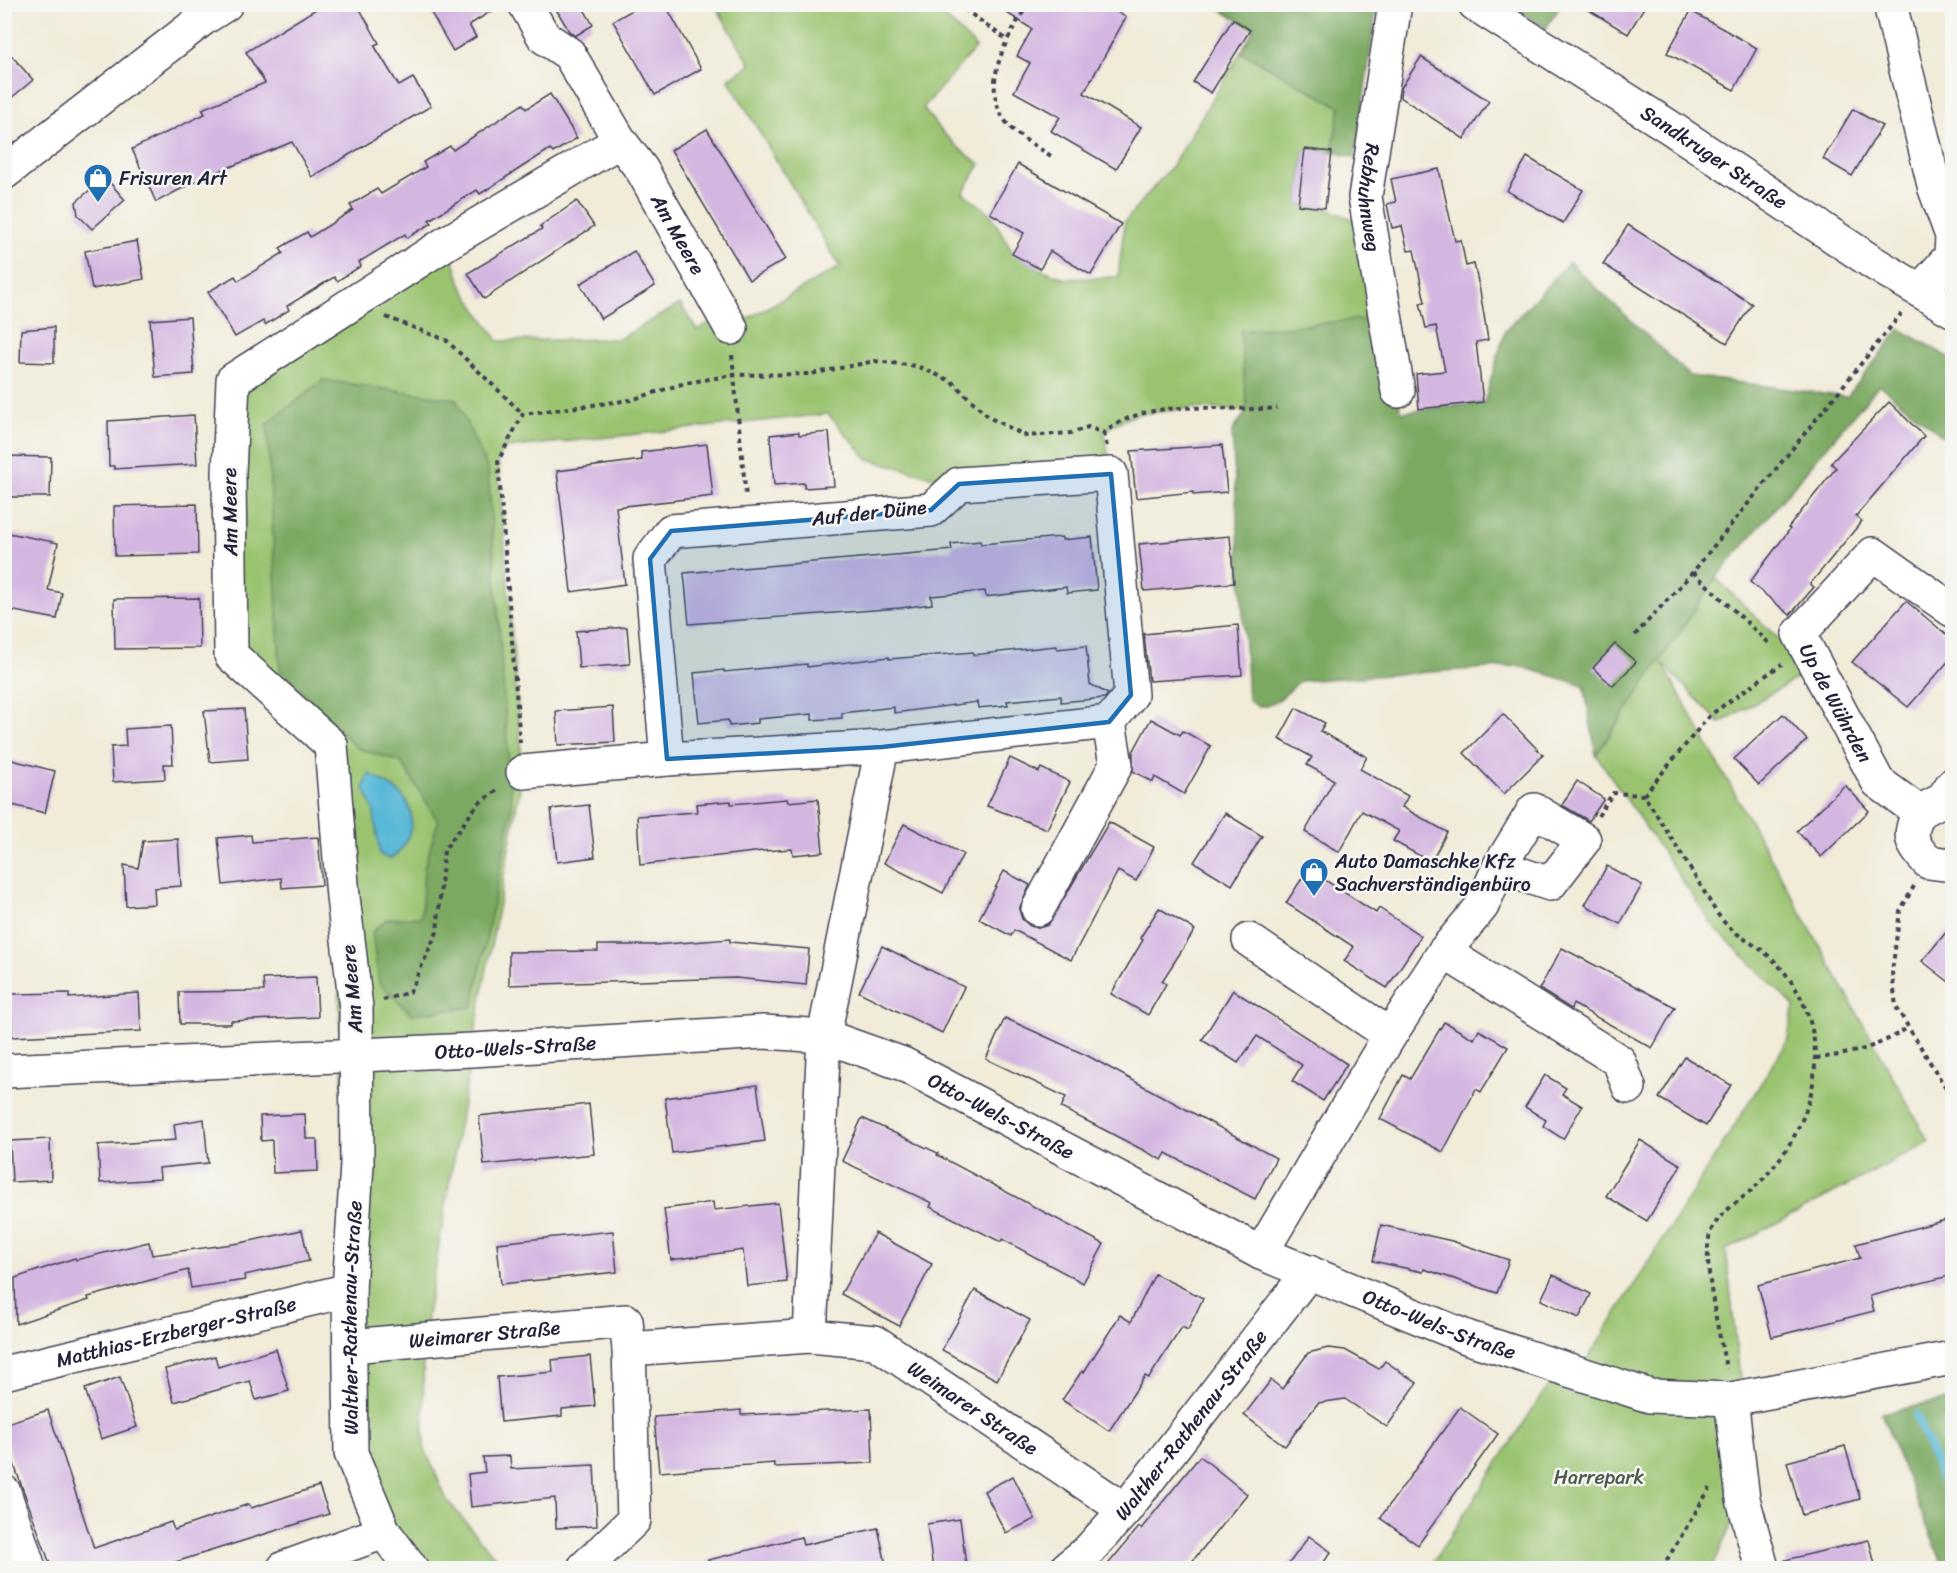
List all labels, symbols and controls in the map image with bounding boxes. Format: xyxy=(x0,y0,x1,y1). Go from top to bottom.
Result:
street label: Sandkruger Straße xyxy=(1634,95,1795,219)
street label: Rebhuhnweg xyxy=(1348,141,1392,255)
place label: Frisuren Art xyxy=(119,161,228,196)
shop icon: Frisuren Art xyxy=(82,162,114,204)
street label: Am Meere xyxy=(641,186,715,282)
street label: Am Meere xyxy=(212,467,248,558)
street label: Auf der Düne xyxy=(809,490,928,537)
street label: Up de Wührden xyxy=(1789,637,1882,769)
place label: Auto Damaschke Kfz Sachverständigenbüro xyxy=(1334,844,1531,902)
shop icon: Auto Damaschke Kfz Sachverständigenbüro xyxy=(1298,856,1330,898)
street label: Am Meere xyxy=(331,943,373,1036)
street label: Otto-Wels-Straße xyxy=(434,1025,597,1069)
street label: Otto-Wels-Straße xyxy=(921,1063,1081,1169)
street label: Walther-Rathenau-Straße xyxy=(331,1200,372,1435)
street label: Otto-Wels-Straße xyxy=(1357,1279,1520,1369)
street label: Matthias-Erzberger-Straße xyxy=(52,1286,300,1377)
street label: Weimarer Straße xyxy=(407,1310,562,1358)
street label: Walther-Rathenau-Straße xyxy=(1106,1321,1276,1529)
street label: Weimarer Straße xyxy=(900,1351,1046,1465)
park label: Harrepark xyxy=(1554,1460,1645,1495)

